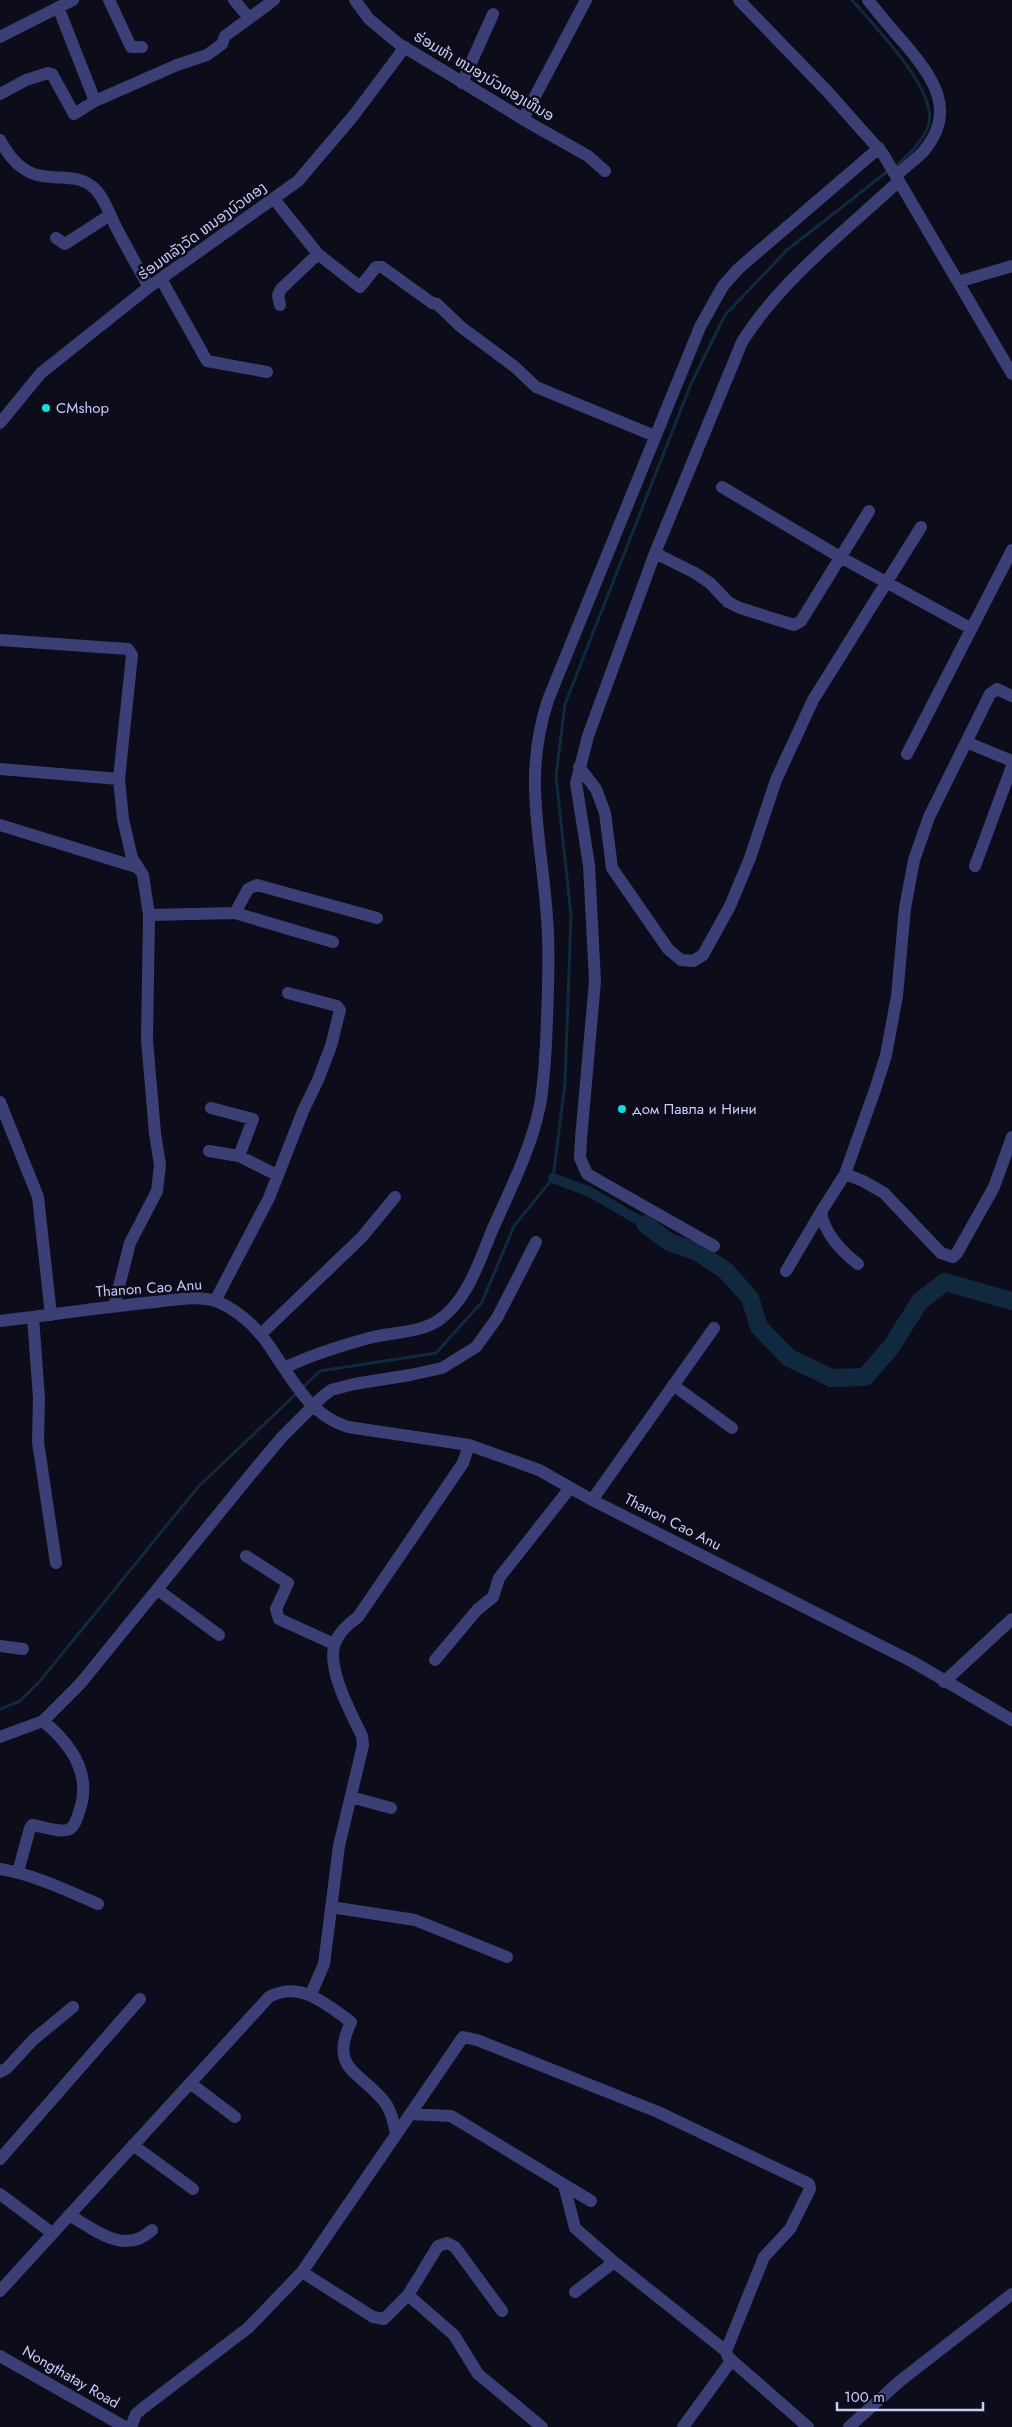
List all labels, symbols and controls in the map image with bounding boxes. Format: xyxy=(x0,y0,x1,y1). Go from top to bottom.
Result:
street label: ຮ່ອມຫ້າ ຫນອງບົວທອງເຫືນອ xyxy=(410,25,558,127)
street label: ຮ່ອມຫລັງວັດ ຫນອງບົວທອງ xyxy=(133,177,271,285)
place label: CMshop xyxy=(56,397,110,419)
marker: CMshop xyxy=(40,402,52,414)
place label: дом Павла и Нини xyxy=(632,1098,757,1120)
marker: дом Павла и Нини xyxy=(616,1103,628,1115)
street label: Thanon Cao Anu xyxy=(95,1273,203,1303)
street label: Thanon Cao Anu xyxy=(621,1488,725,1556)
street label: Nongthatay Road xyxy=(18,2340,124,2414)
scale bar xyxy=(837,2380,983,2412)
text: 100 m xyxy=(844,2386,885,2408)

